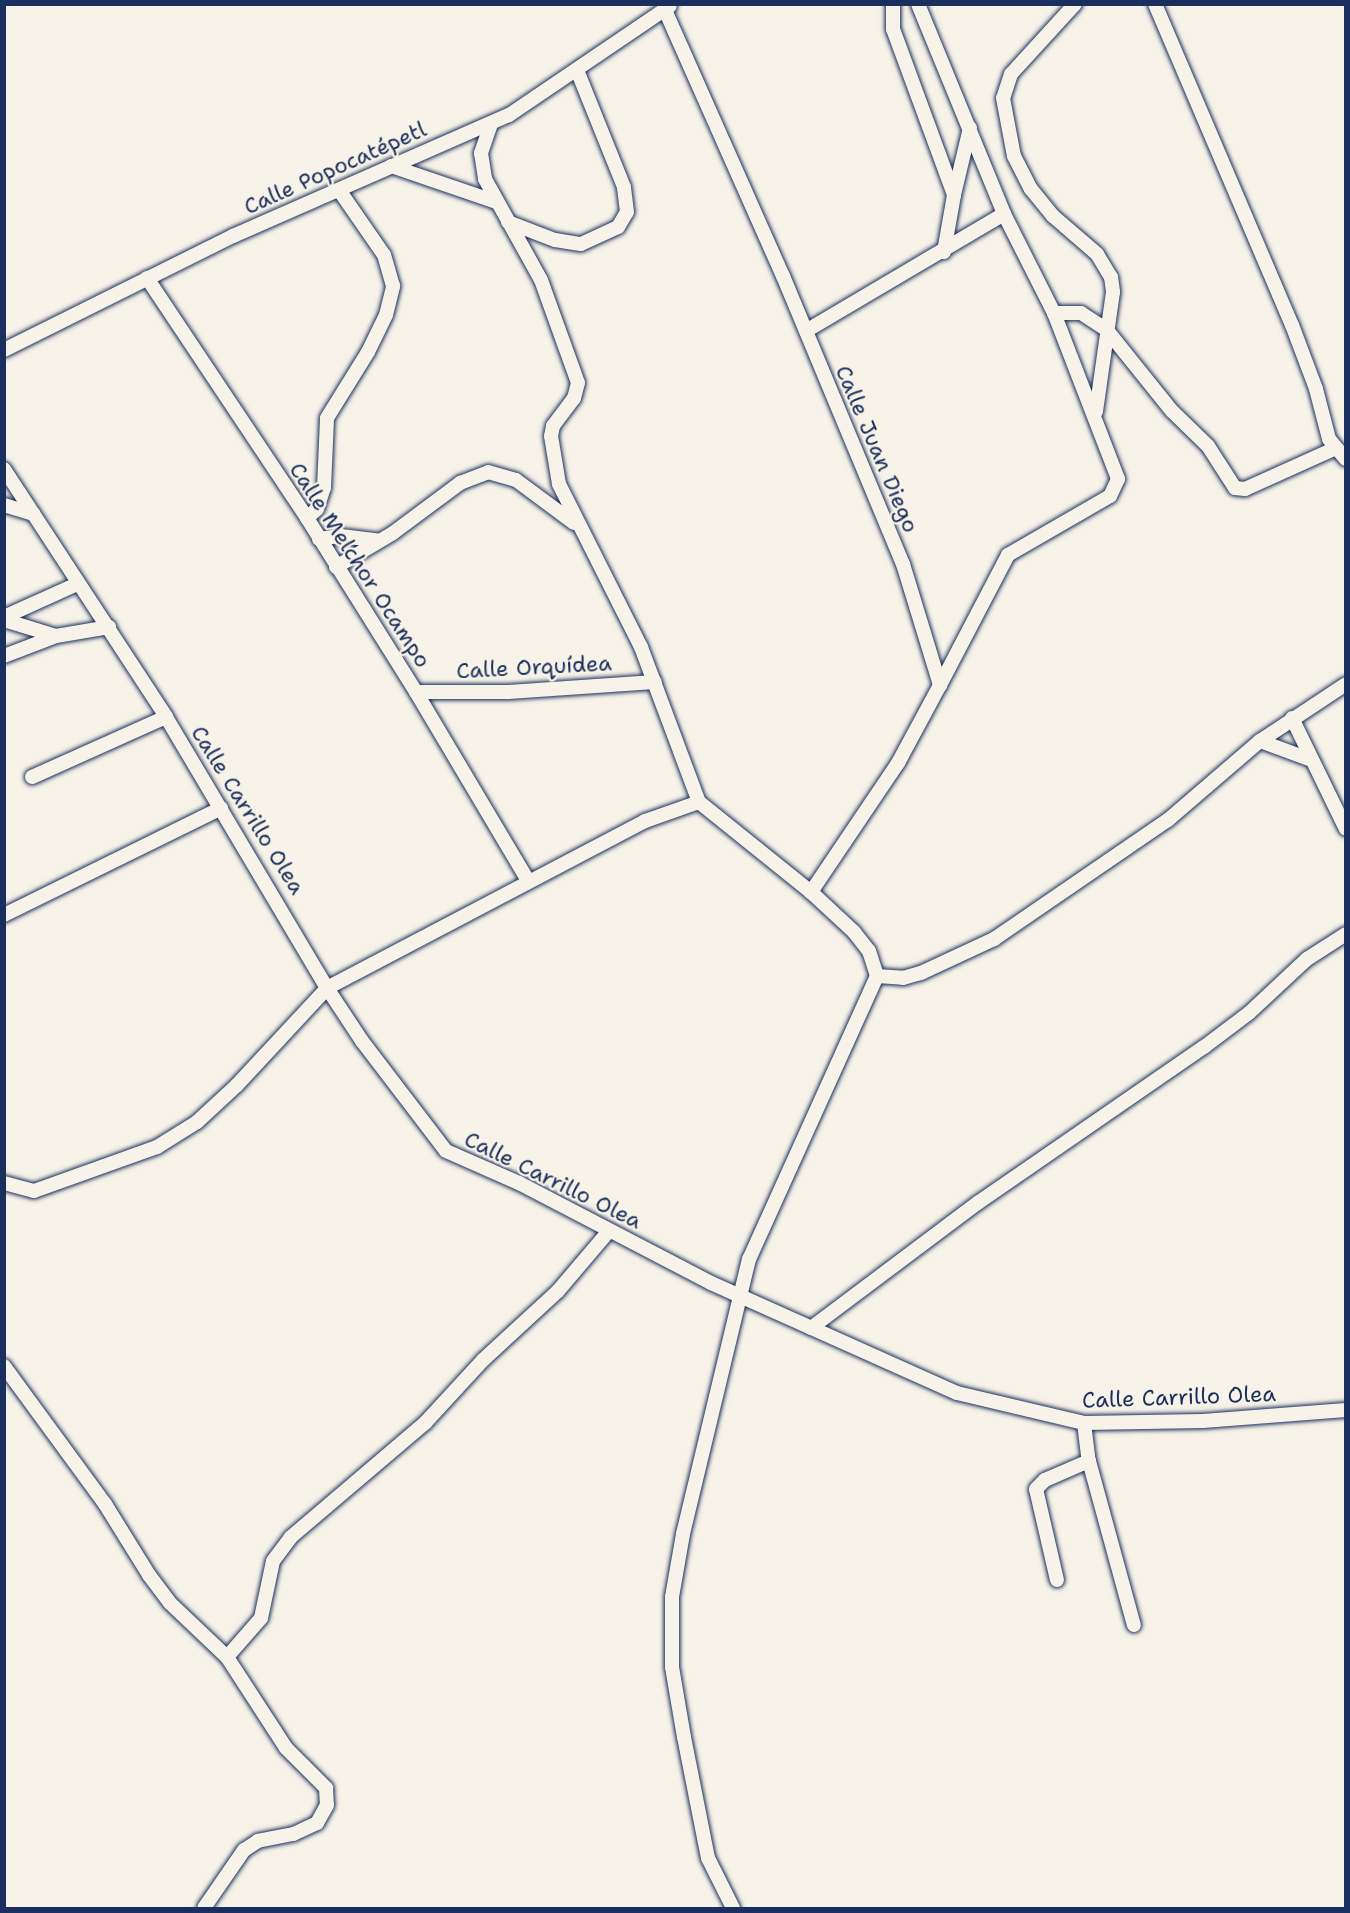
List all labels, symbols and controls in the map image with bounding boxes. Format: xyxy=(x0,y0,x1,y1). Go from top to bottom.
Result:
street label: Calle Popocatépetl xyxy=(240,116,430,220)
street label: Calle Juan Diego xyxy=(830,361,924,537)
street label: Calle Melchor Ocampo xyxy=(284,457,436,673)
street label: Calle Orquídea xyxy=(456,650,612,684)
street label: Calle Carrillo Olea xyxy=(185,721,311,899)
street label: Calle Carrillo Olea xyxy=(460,1126,646,1234)
street label: Calle Carrillo Olea xyxy=(1082,1380,1276,1414)

